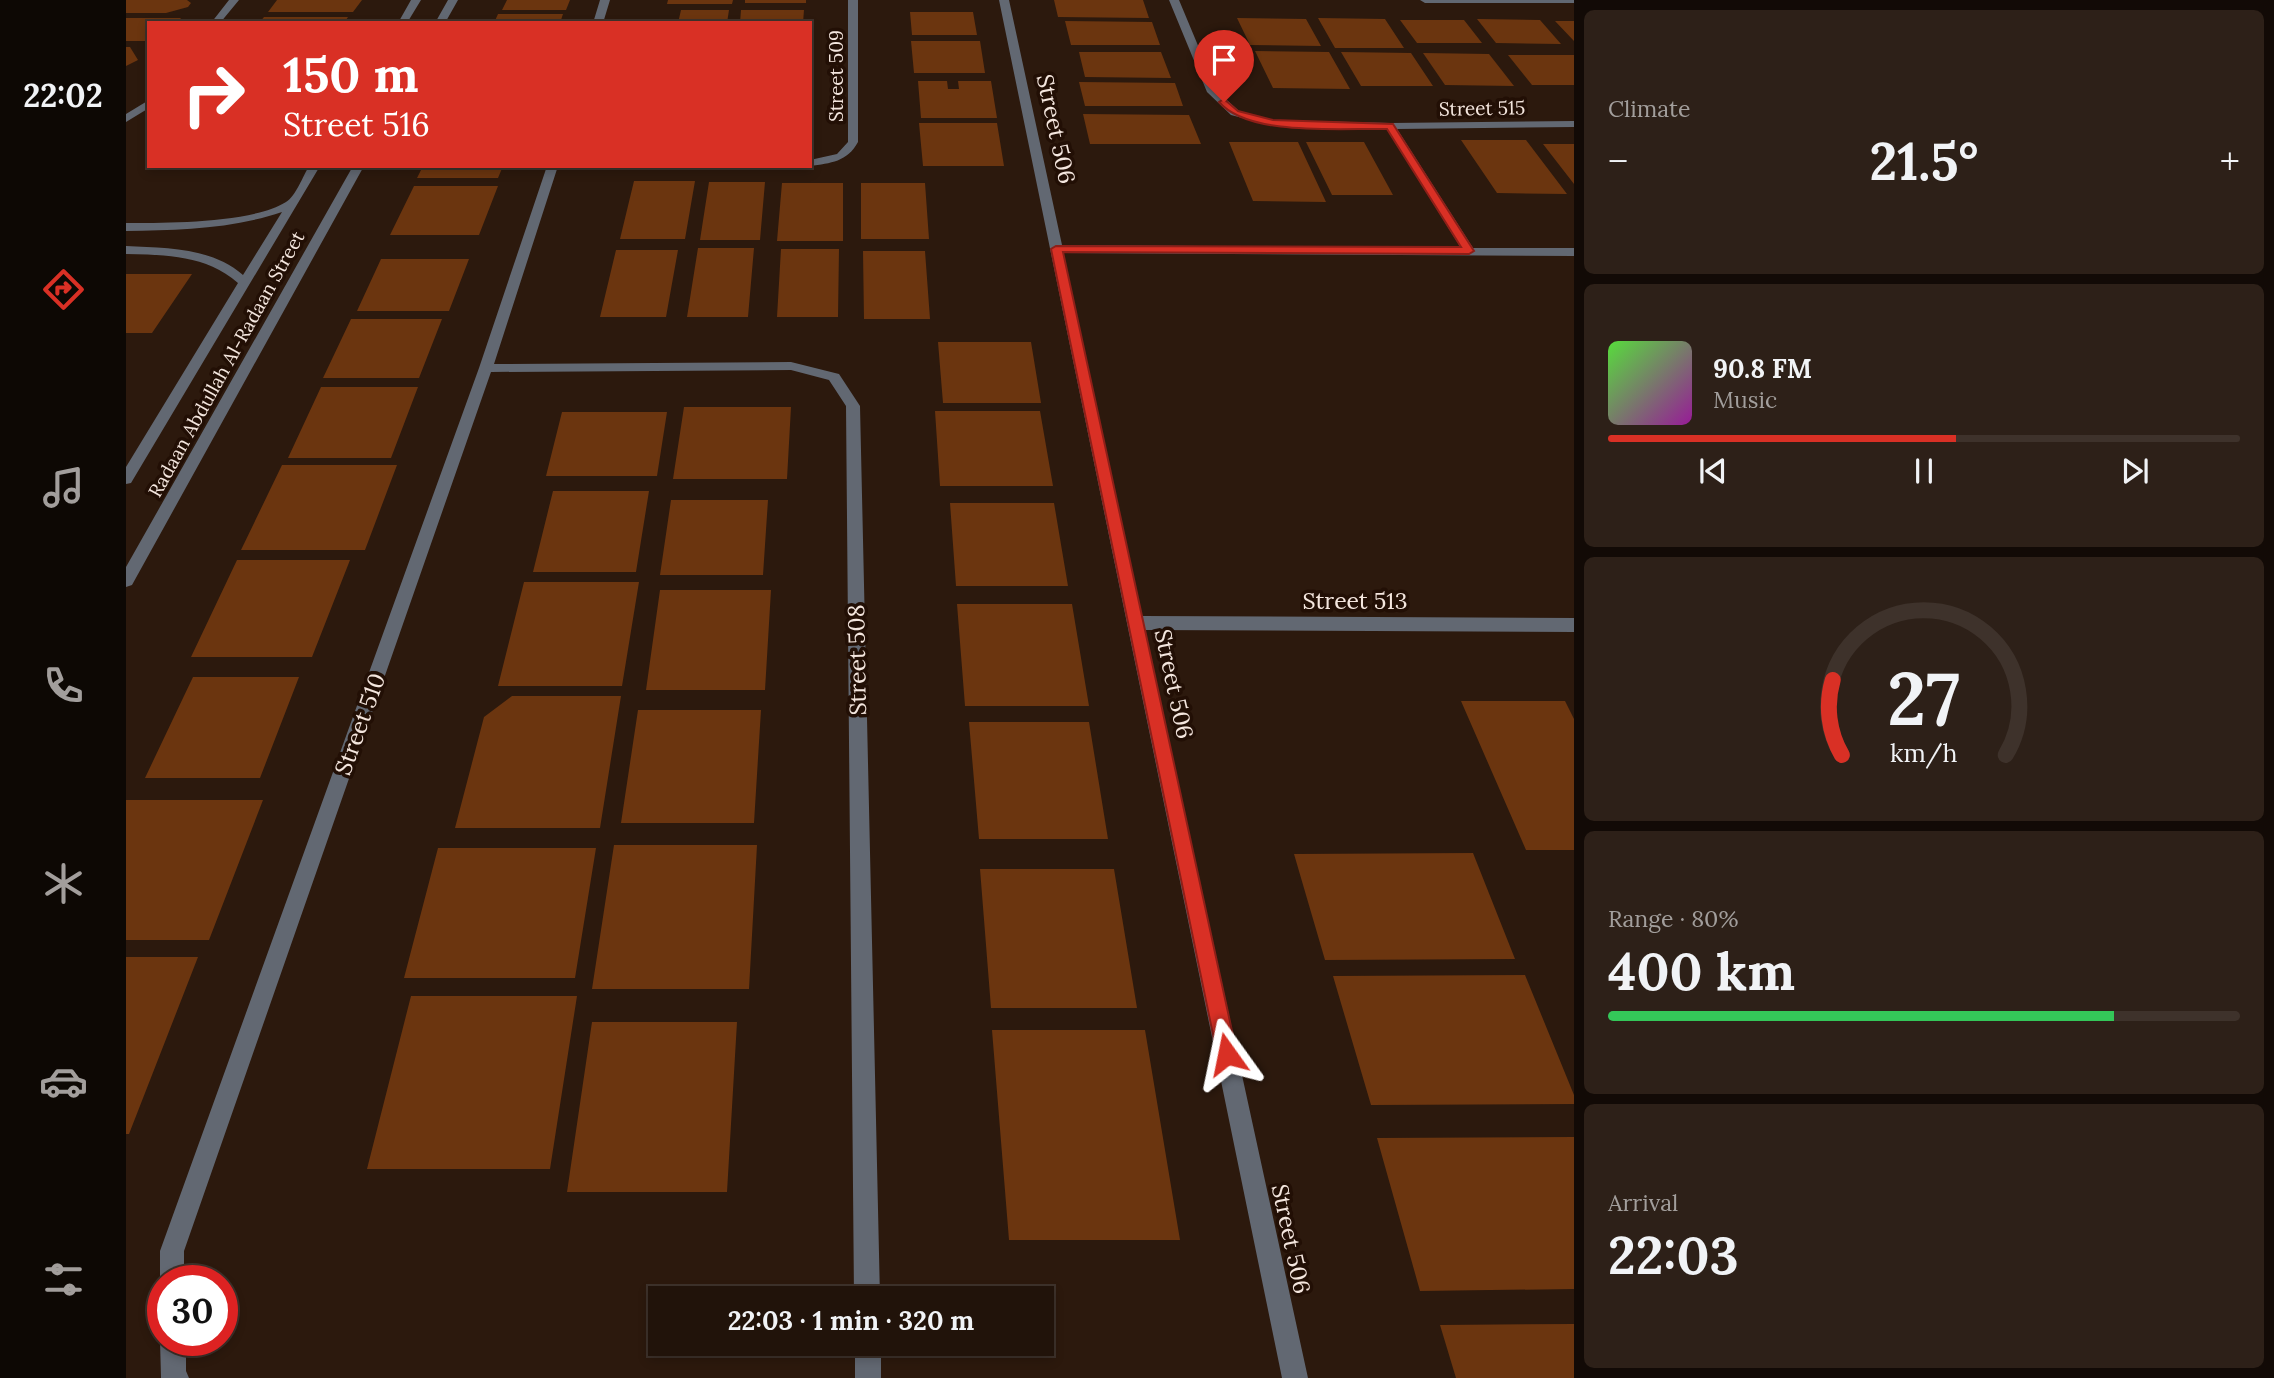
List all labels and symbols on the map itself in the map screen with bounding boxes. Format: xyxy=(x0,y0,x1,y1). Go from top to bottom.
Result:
street label: Street 509 xyxy=(824,30,848,122)
pin xyxy=(1194,30,1254,102)
street label: Street 506 xyxy=(1031,71,1082,186)
street label: Street 515 xyxy=(1439,95,1525,121)
street label: Radaan Abdullah Al-Radaan Street xyxy=(143,226,310,501)
street label: Street 513 xyxy=(1303,586,1407,615)
street label: Street 508 xyxy=(841,604,872,716)
street label: Street 506 xyxy=(1149,626,1200,741)
street label: Street 510 xyxy=(328,669,391,779)
position arrow xyxy=(1190,1017,1264,1091)
street label: Street 506 xyxy=(1266,1181,1317,1296)
speed limit sign: 30 xyxy=(147,1265,238,1356)

